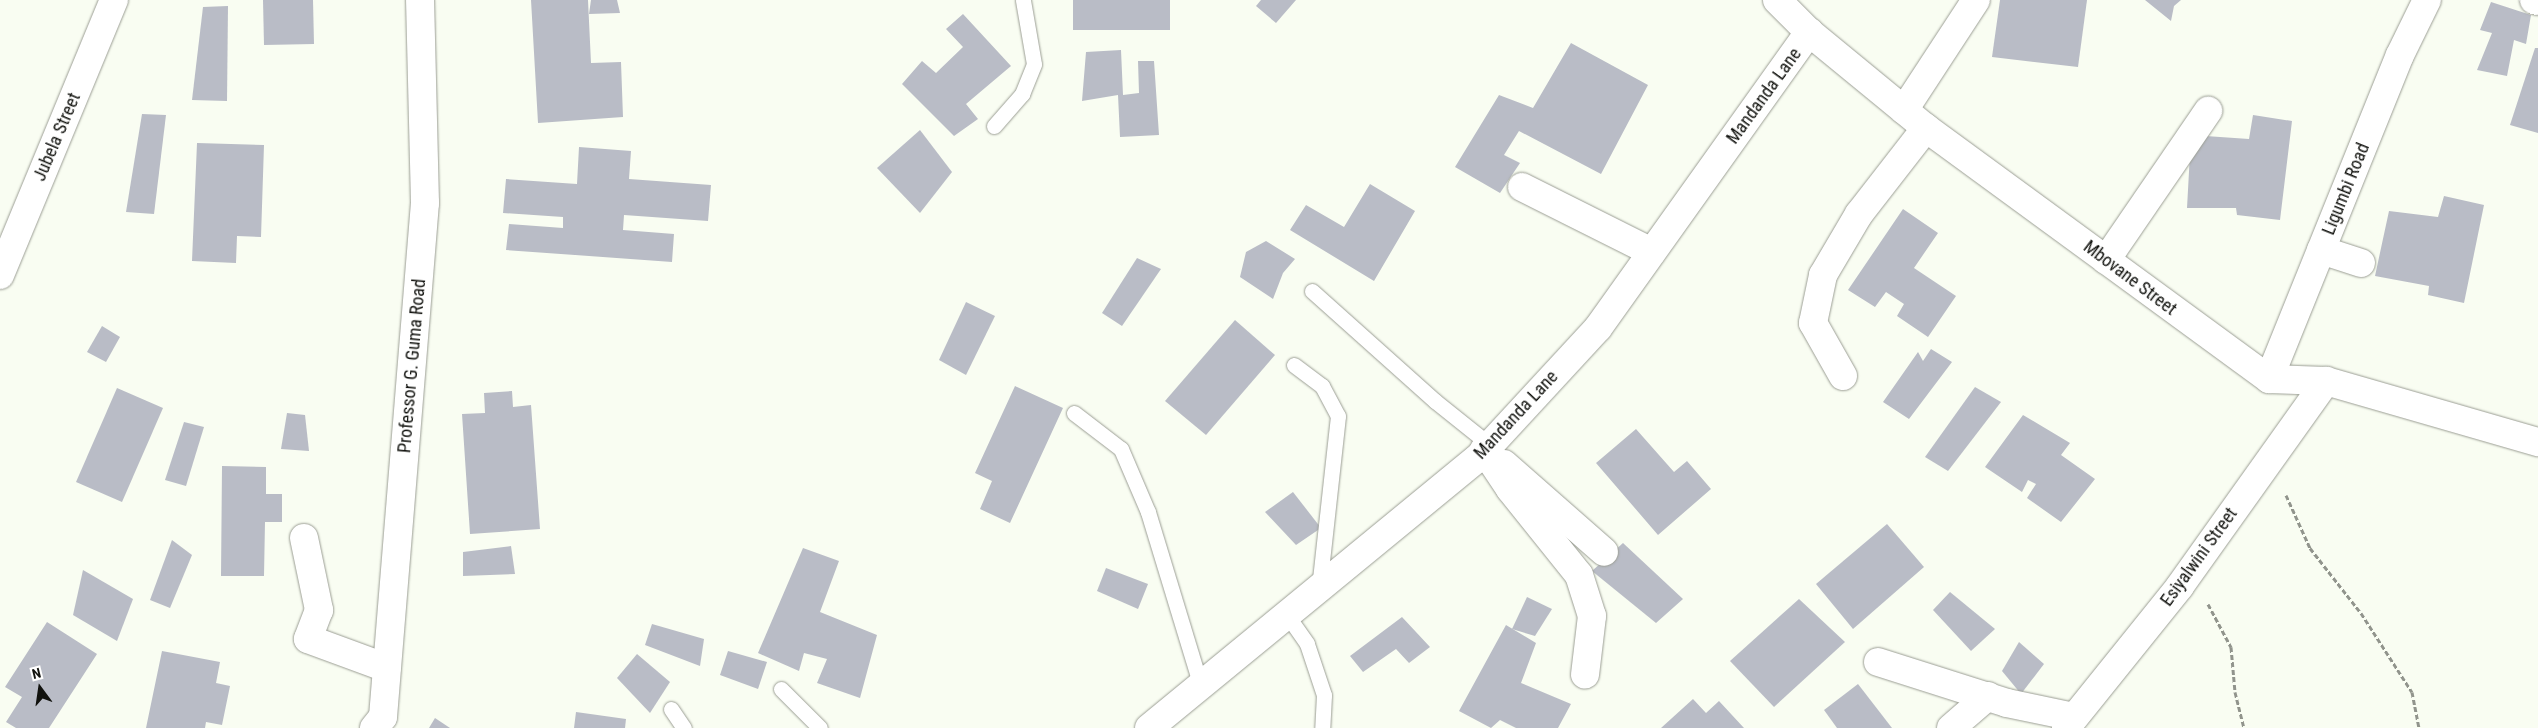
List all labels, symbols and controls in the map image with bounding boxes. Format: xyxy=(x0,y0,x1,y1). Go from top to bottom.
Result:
street label: Mandanda Lane xyxy=(1722,44,1806,148)
street label: Jubela Street xyxy=(29,90,85,184)
street label: Ligumbi Road xyxy=(2318,140,2374,238)
street label: Mbovane Street xyxy=(2079,236,2181,320)
street label: Professor G. Guma Road xyxy=(394,278,430,454)
street label: Mandanda Lane xyxy=(1469,366,1563,464)
street label: Esiyalwini Street xyxy=(2156,504,2242,610)
north arrow xyxy=(15,663,65,713)
text: N xyxy=(30,665,42,682)

